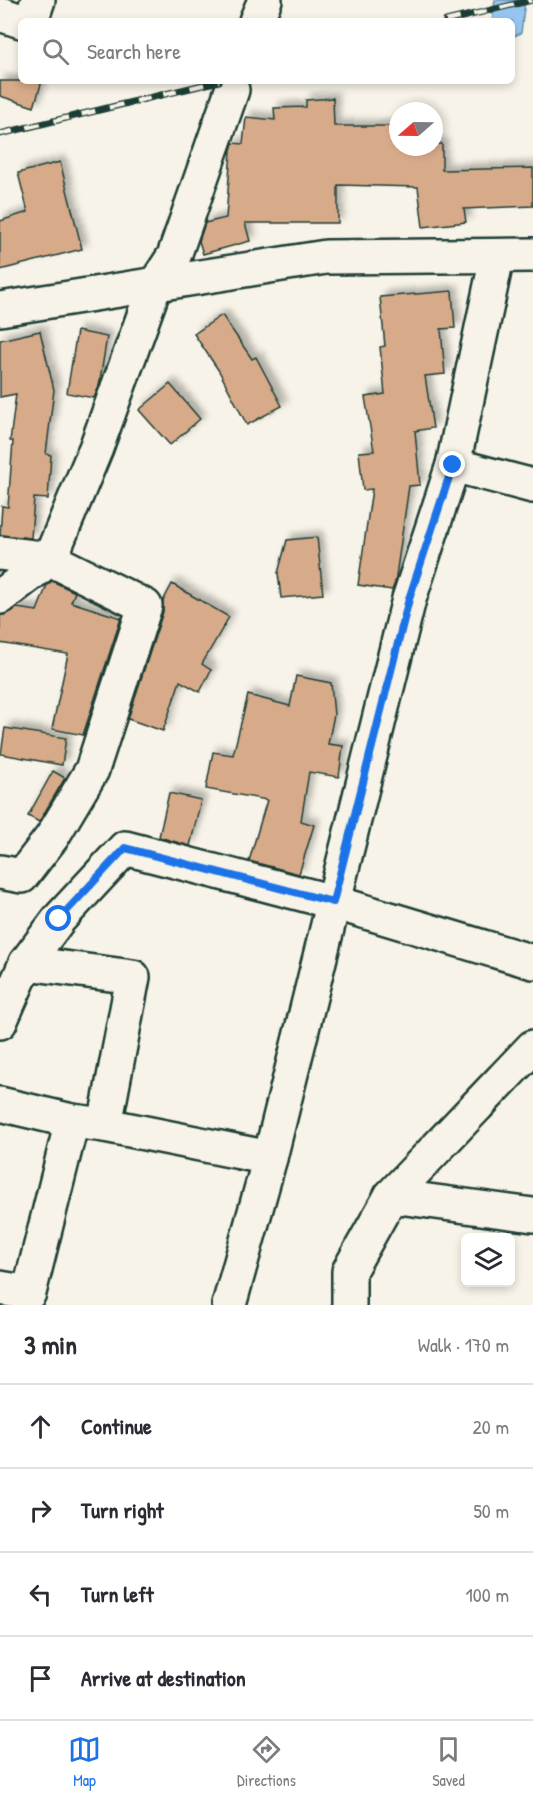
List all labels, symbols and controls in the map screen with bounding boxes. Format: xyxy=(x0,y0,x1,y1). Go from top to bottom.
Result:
search box xyxy=(18,18,515,84)
icon: search xyxy=(39,35,72,68)
text: Search here xyxy=(87,36,181,66)
north arrow xyxy=(389,102,443,156)
route end xyxy=(439,451,465,477)
route start xyxy=(45,905,71,931)
map controls xyxy=(461,1233,515,1287)
button: layers xyxy=(461,1233,515,1287)
text: 3 min xyxy=(24,1327,77,1362)
text: Walk · 170 m xyxy=(418,1331,509,1358)
icon: ahead xyxy=(24,1410,57,1443)
text: Continue xyxy=(81,1411,152,1441)
text: 20 m xyxy=(472,1413,509,1440)
icon: right xyxy=(24,1494,57,1527)
text: Turn right xyxy=(81,1495,164,1525)
text: 50 m xyxy=(473,1497,509,1524)
icon: left xyxy=(24,1578,57,1611)
text: Turn left xyxy=(81,1579,154,1609)
text: 100 m xyxy=(466,1581,509,1608)
icon: arrive xyxy=(24,1662,57,1695)
text: Arrive at destination xyxy=(81,1663,246,1693)
tab: Map xyxy=(68,1733,101,1791)
tab: Directions xyxy=(237,1733,296,1791)
tab: Saved xyxy=(432,1733,465,1791)

